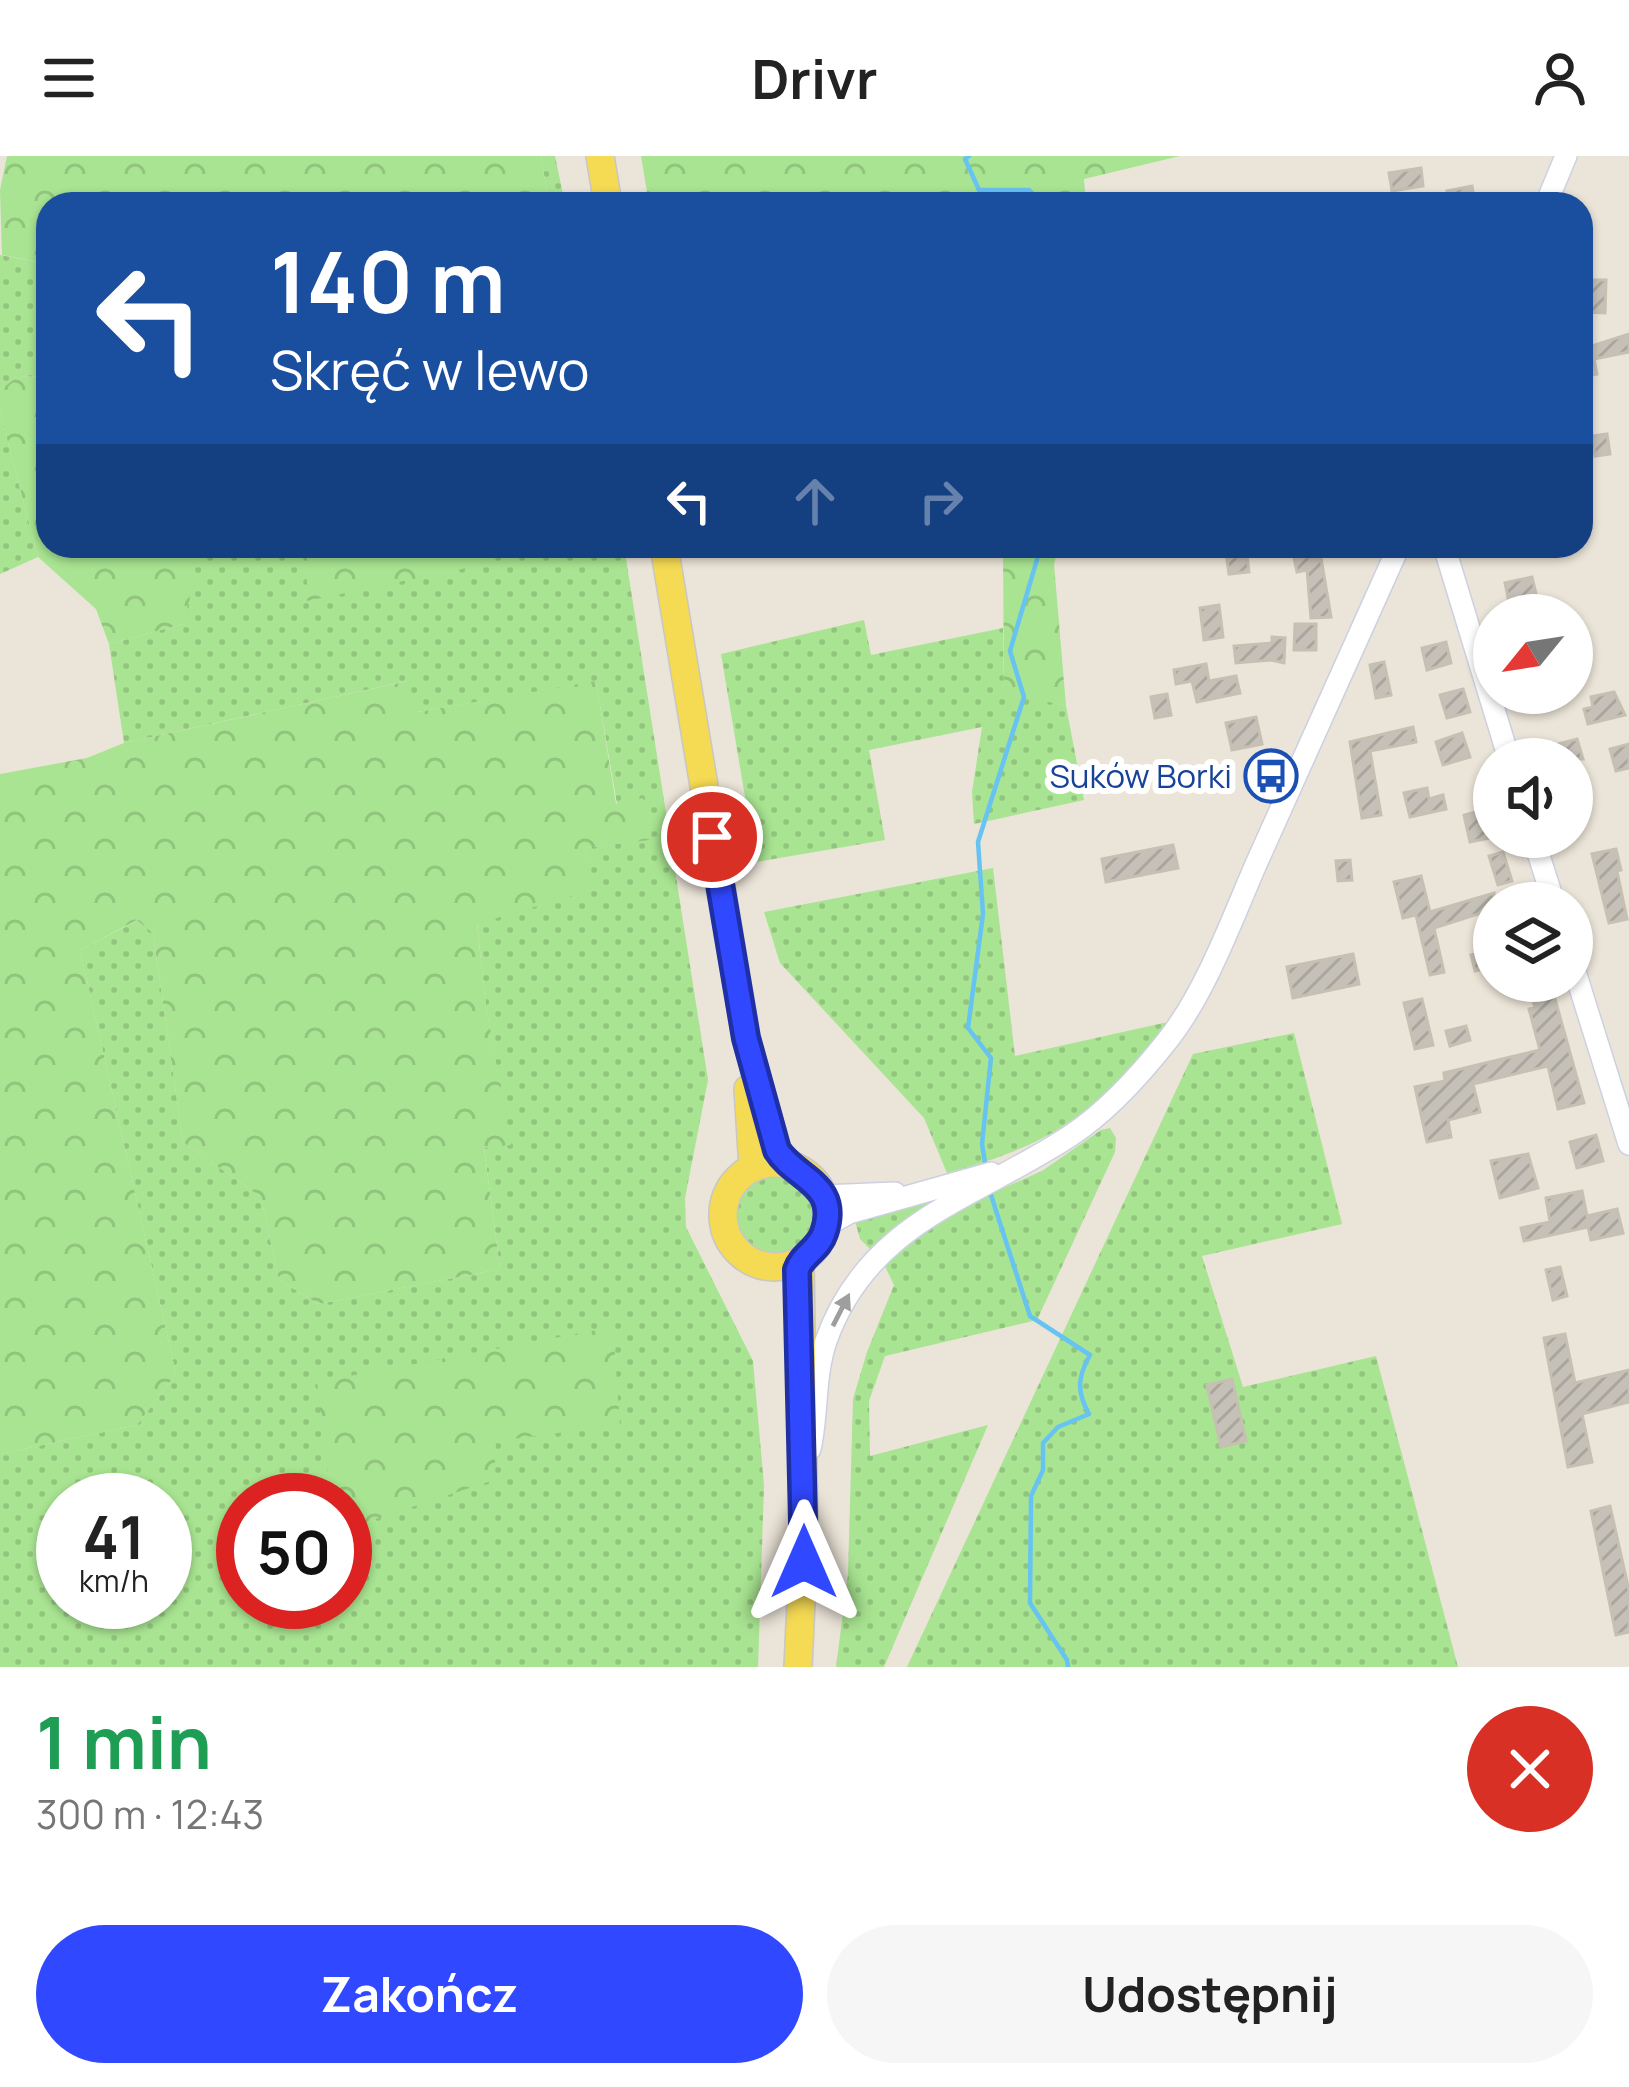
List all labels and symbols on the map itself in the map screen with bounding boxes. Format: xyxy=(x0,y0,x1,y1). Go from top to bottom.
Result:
north arrow xyxy=(1473,594,1593,714)
bus stop icon: Suków Borki xyxy=(1243,748,1299,804)
place label: Suków Borki xyxy=(1050,753,1232,798)
pin xyxy=(661,786,763,888)
one-way arrow xyxy=(830,1293,850,1328)
speed limit sign: 50 xyxy=(216,1473,372,1629)
position arrow xyxy=(741,1499,867,1625)

